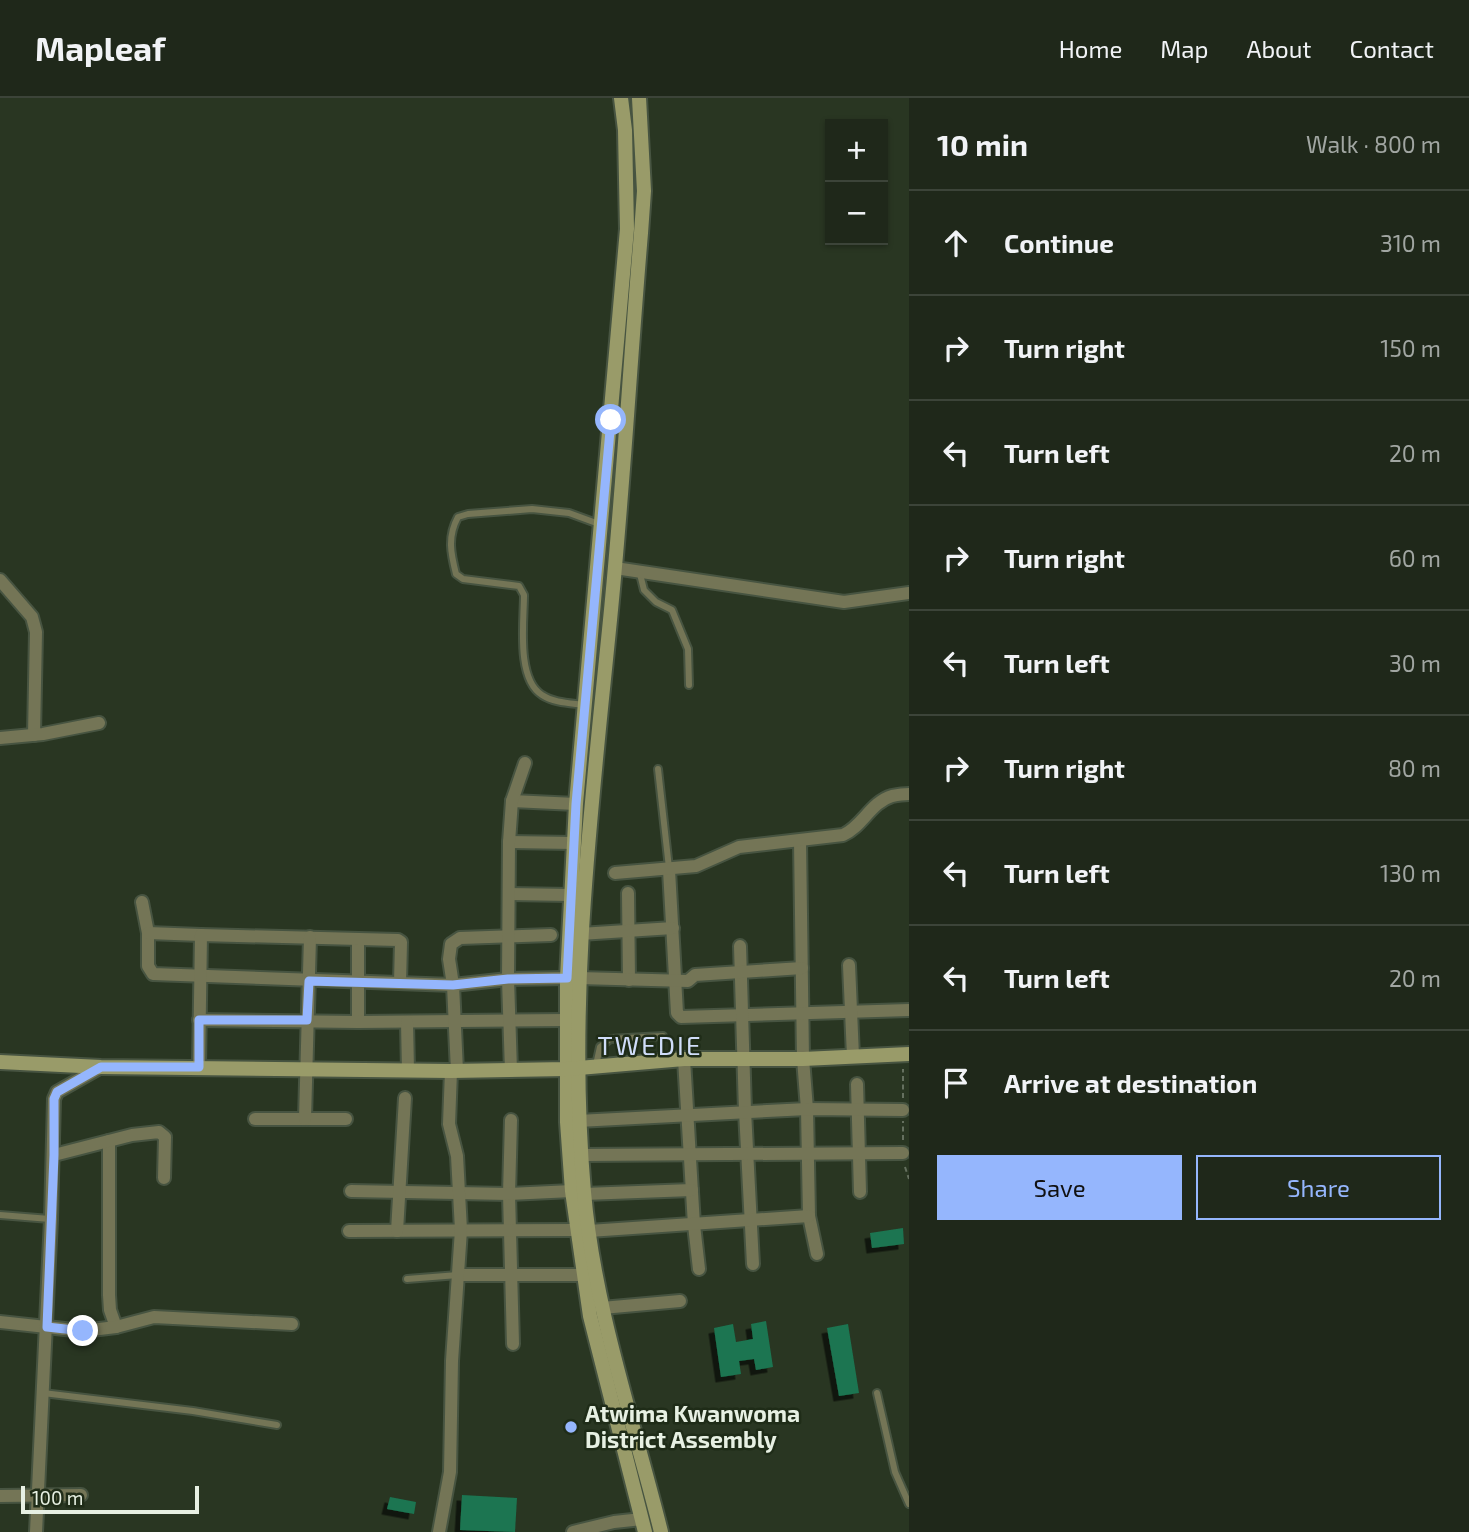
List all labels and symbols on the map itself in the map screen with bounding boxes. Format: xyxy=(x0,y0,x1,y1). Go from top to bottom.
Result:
route start xyxy=(595,404,626,435)
district label: TWEDIE xyxy=(598,1029,702,1060)
route end xyxy=(67,1315,98,1346)
place label: Atwima Kwanwoma District Assembly xyxy=(585,1399,800,1453)
marker: Atwima Kwanwoma District Assembly xyxy=(563,1419,579,1435)
scale bar xyxy=(21,1483,200,1515)

